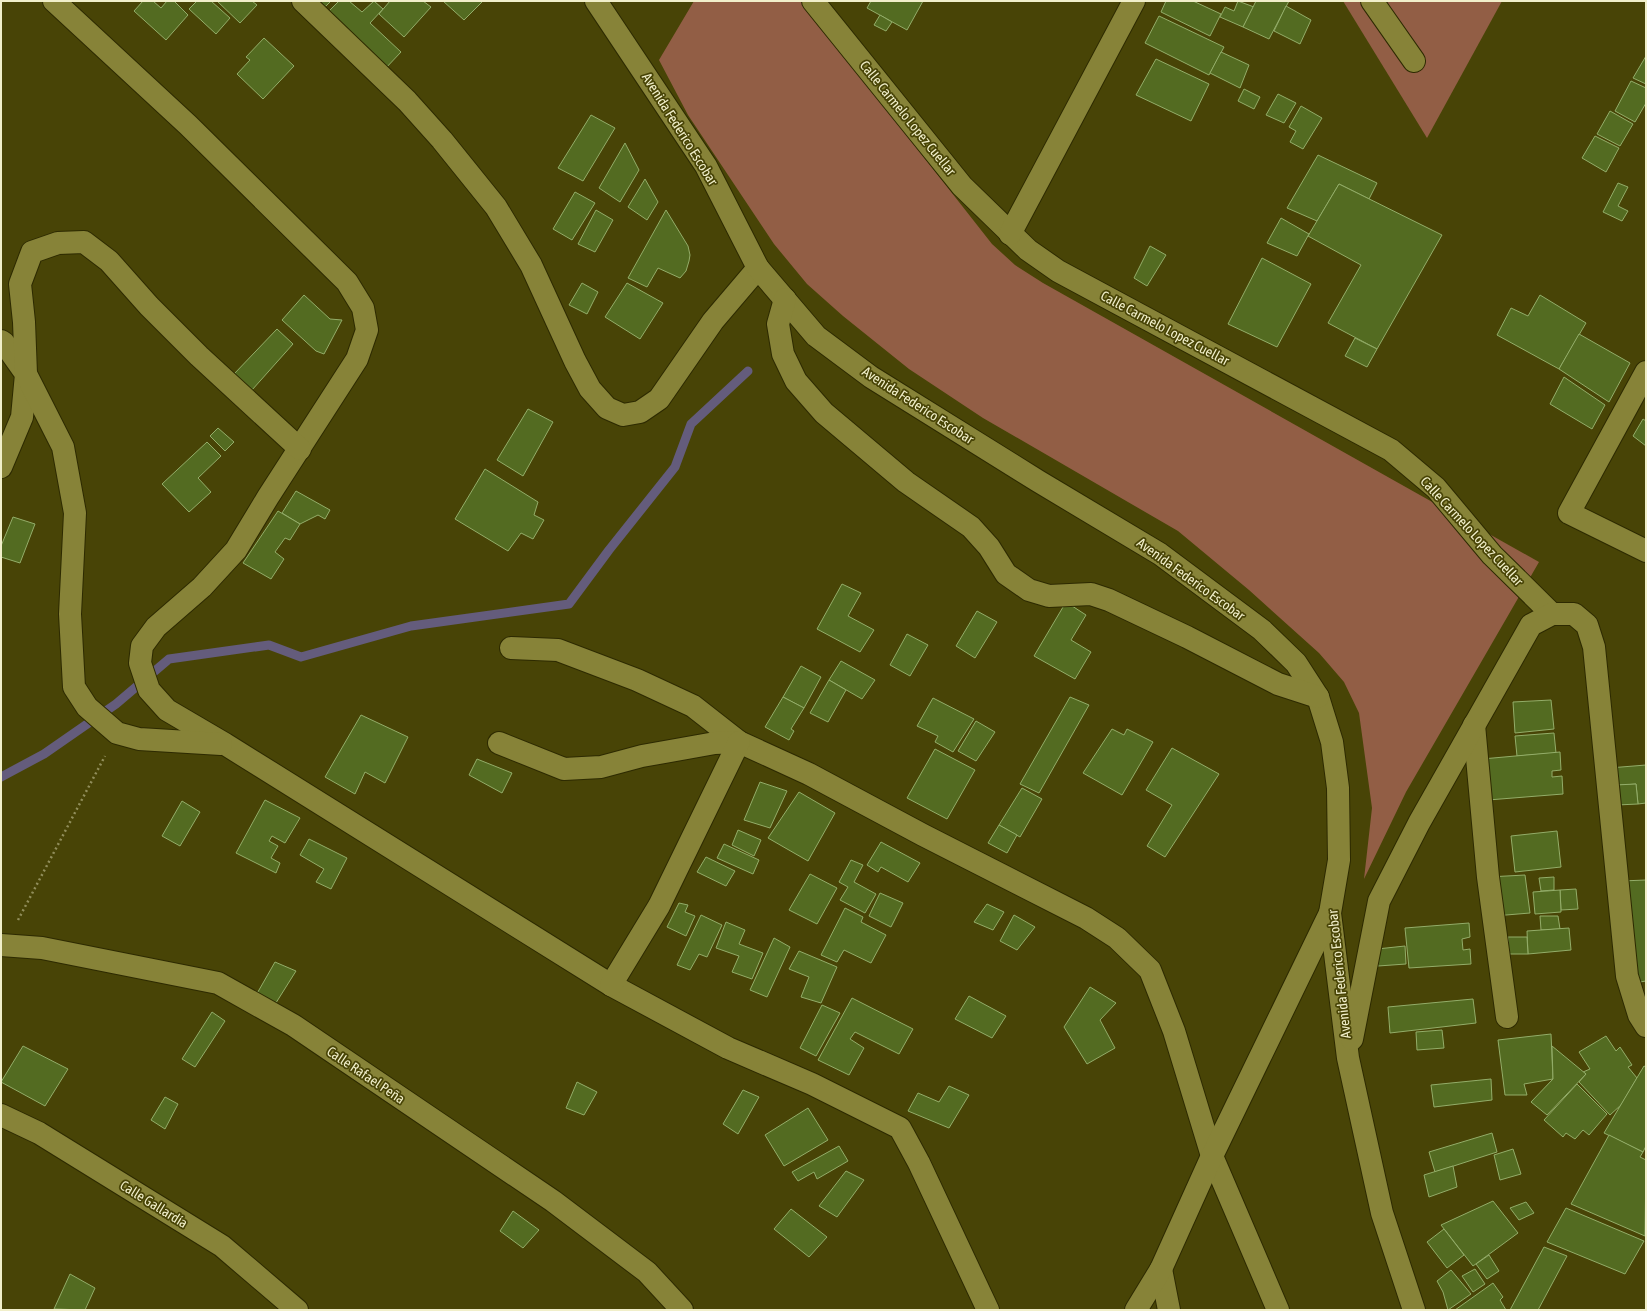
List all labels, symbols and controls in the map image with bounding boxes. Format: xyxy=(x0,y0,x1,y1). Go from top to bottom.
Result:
street label: Calle Carmelo Lopez Cuellar xyxy=(857,57,960,179)
street label: Avenida Federico Escobar xyxy=(639,70,722,189)
street label: Calle Carmelo Lopez Cuellar xyxy=(1098,287,1233,369)
street label: Avenida Federico Escobar xyxy=(859,363,977,447)
street label: Calle Carmelo Lopez Cuellar xyxy=(1417,473,1527,589)
street label: Avenida Federico Escobar xyxy=(1134,534,1249,624)
street label: Avenida Federico Escobar xyxy=(1324,908,1354,1039)
street label: Calle Rafael Peña xyxy=(324,1043,408,1107)
street label: Calle Gallardía xyxy=(117,1177,191,1231)

